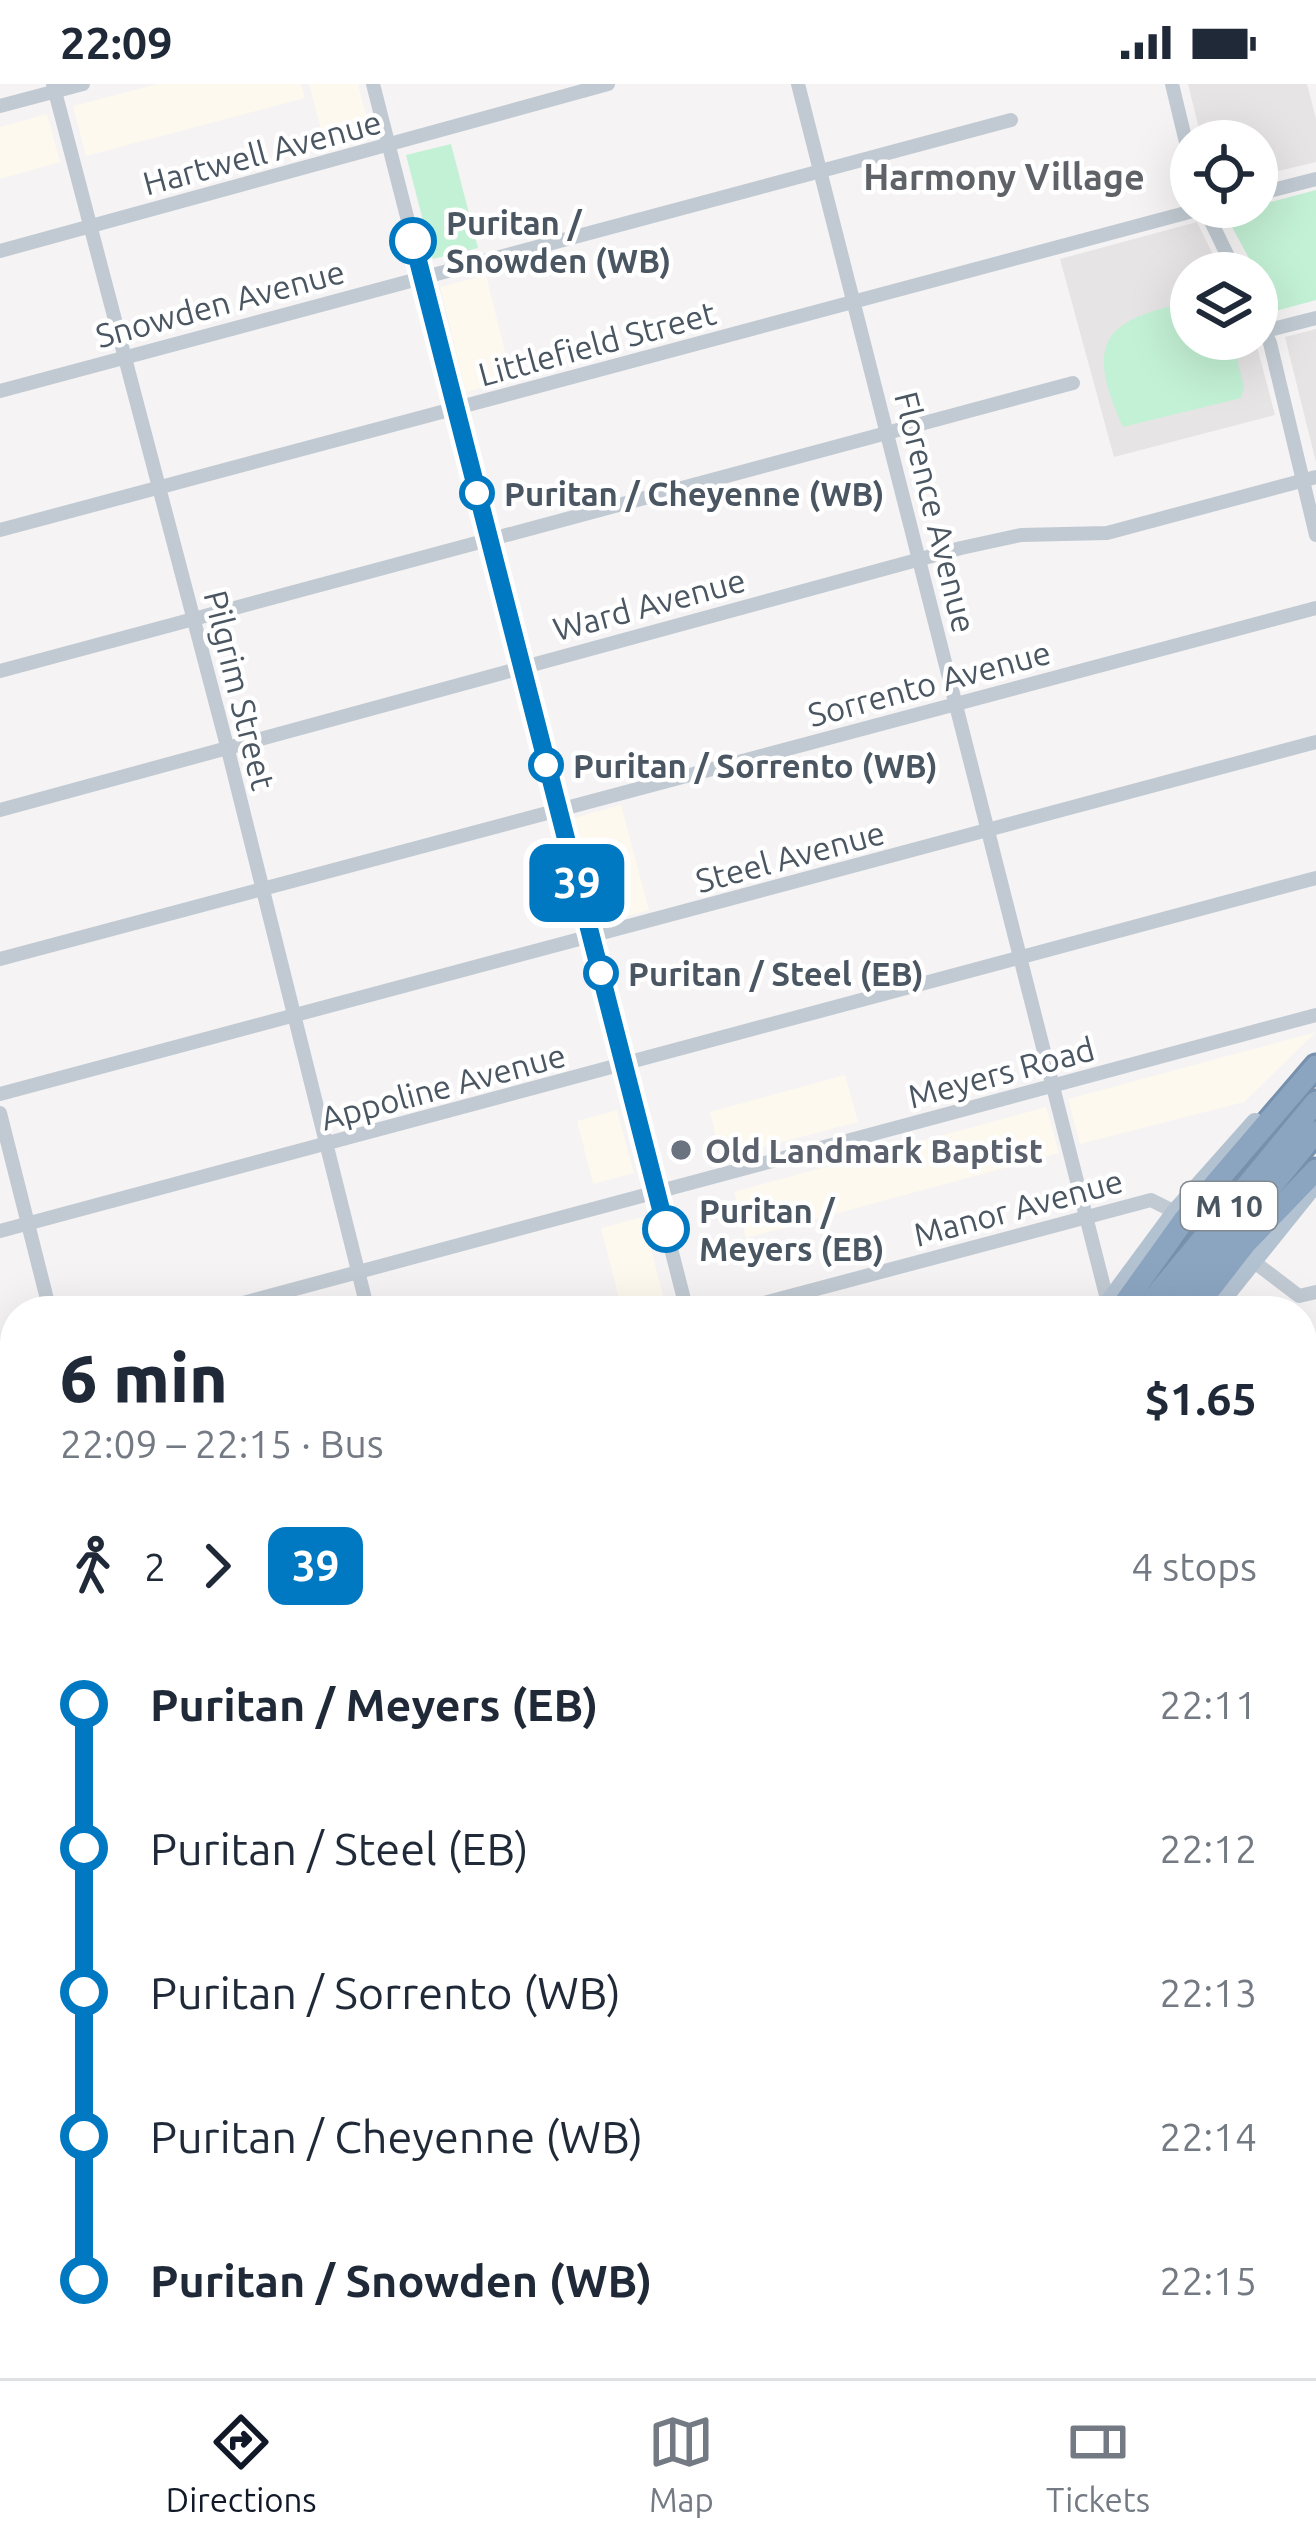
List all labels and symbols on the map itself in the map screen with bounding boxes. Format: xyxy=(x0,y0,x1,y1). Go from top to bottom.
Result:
street label: Hartwell Avenue xyxy=(139,102,385,202)
district label: Harmony Village xyxy=(863,156,1145,197)
place label: Puritan / Snowden (WB) xyxy=(446,204,671,280)
marker: Puritan / Snowden (WB) xyxy=(391,219,435,263)
street label: Snowden Avenue xyxy=(92,252,348,354)
street label: Littlefield Street xyxy=(474,294,720,392)
street label: Florence Avenue xyxy=(888,388,984,636)
place label: Puritan / Cheyenne (WB) xyxy=(504,475,884,513)
marker: Puritan / Cheyenne (WB) xyxy=(461,477,493,509)
street label: Ward Avenue xyxy=(549,561,749,647)
street label: Pilgrim Street xyxy=(197,587,283,794)
street label: Sorrento Avenue xyxy=(804,633,1054,733)
place label: Puritan / Sorrento (WB) xyxy=(573,747,938,785)
marker: Puritan / Sorrento (WB) xyxy=(530,749,562,781)
street label: Steel Avenue xyxy=(692,813,888,899)
line badge: 39 xyxy=(523,844,631,922)
place label: Puritan / Steel (EB) xyxy=(628,955,924,993)
marker: Puritan / Steel (EB) xyxy=(585,957,617,989)
street label: Meyers Road xyxy=(904,1029,1098,1115)
street label: Appoline Avenue xyxy=(317,1036,569,1136)
place label: Old Landmark Baptist xyxy=(705,1132,1043,1169)
marker: Old Landmark Baptist xyxy=(668,1137,694,1163)
street label: Manor Avenue xyxy=(909,1161,1127,1253)
road number: M 10 xyxy=(1181,1182,1277,1230)
place label: Puritan / Meyers (EB) xyxy=(699,1192,884,1268)
marker: Puritan / Meyers (EB) xyxy=(644,1207,688,1251)

